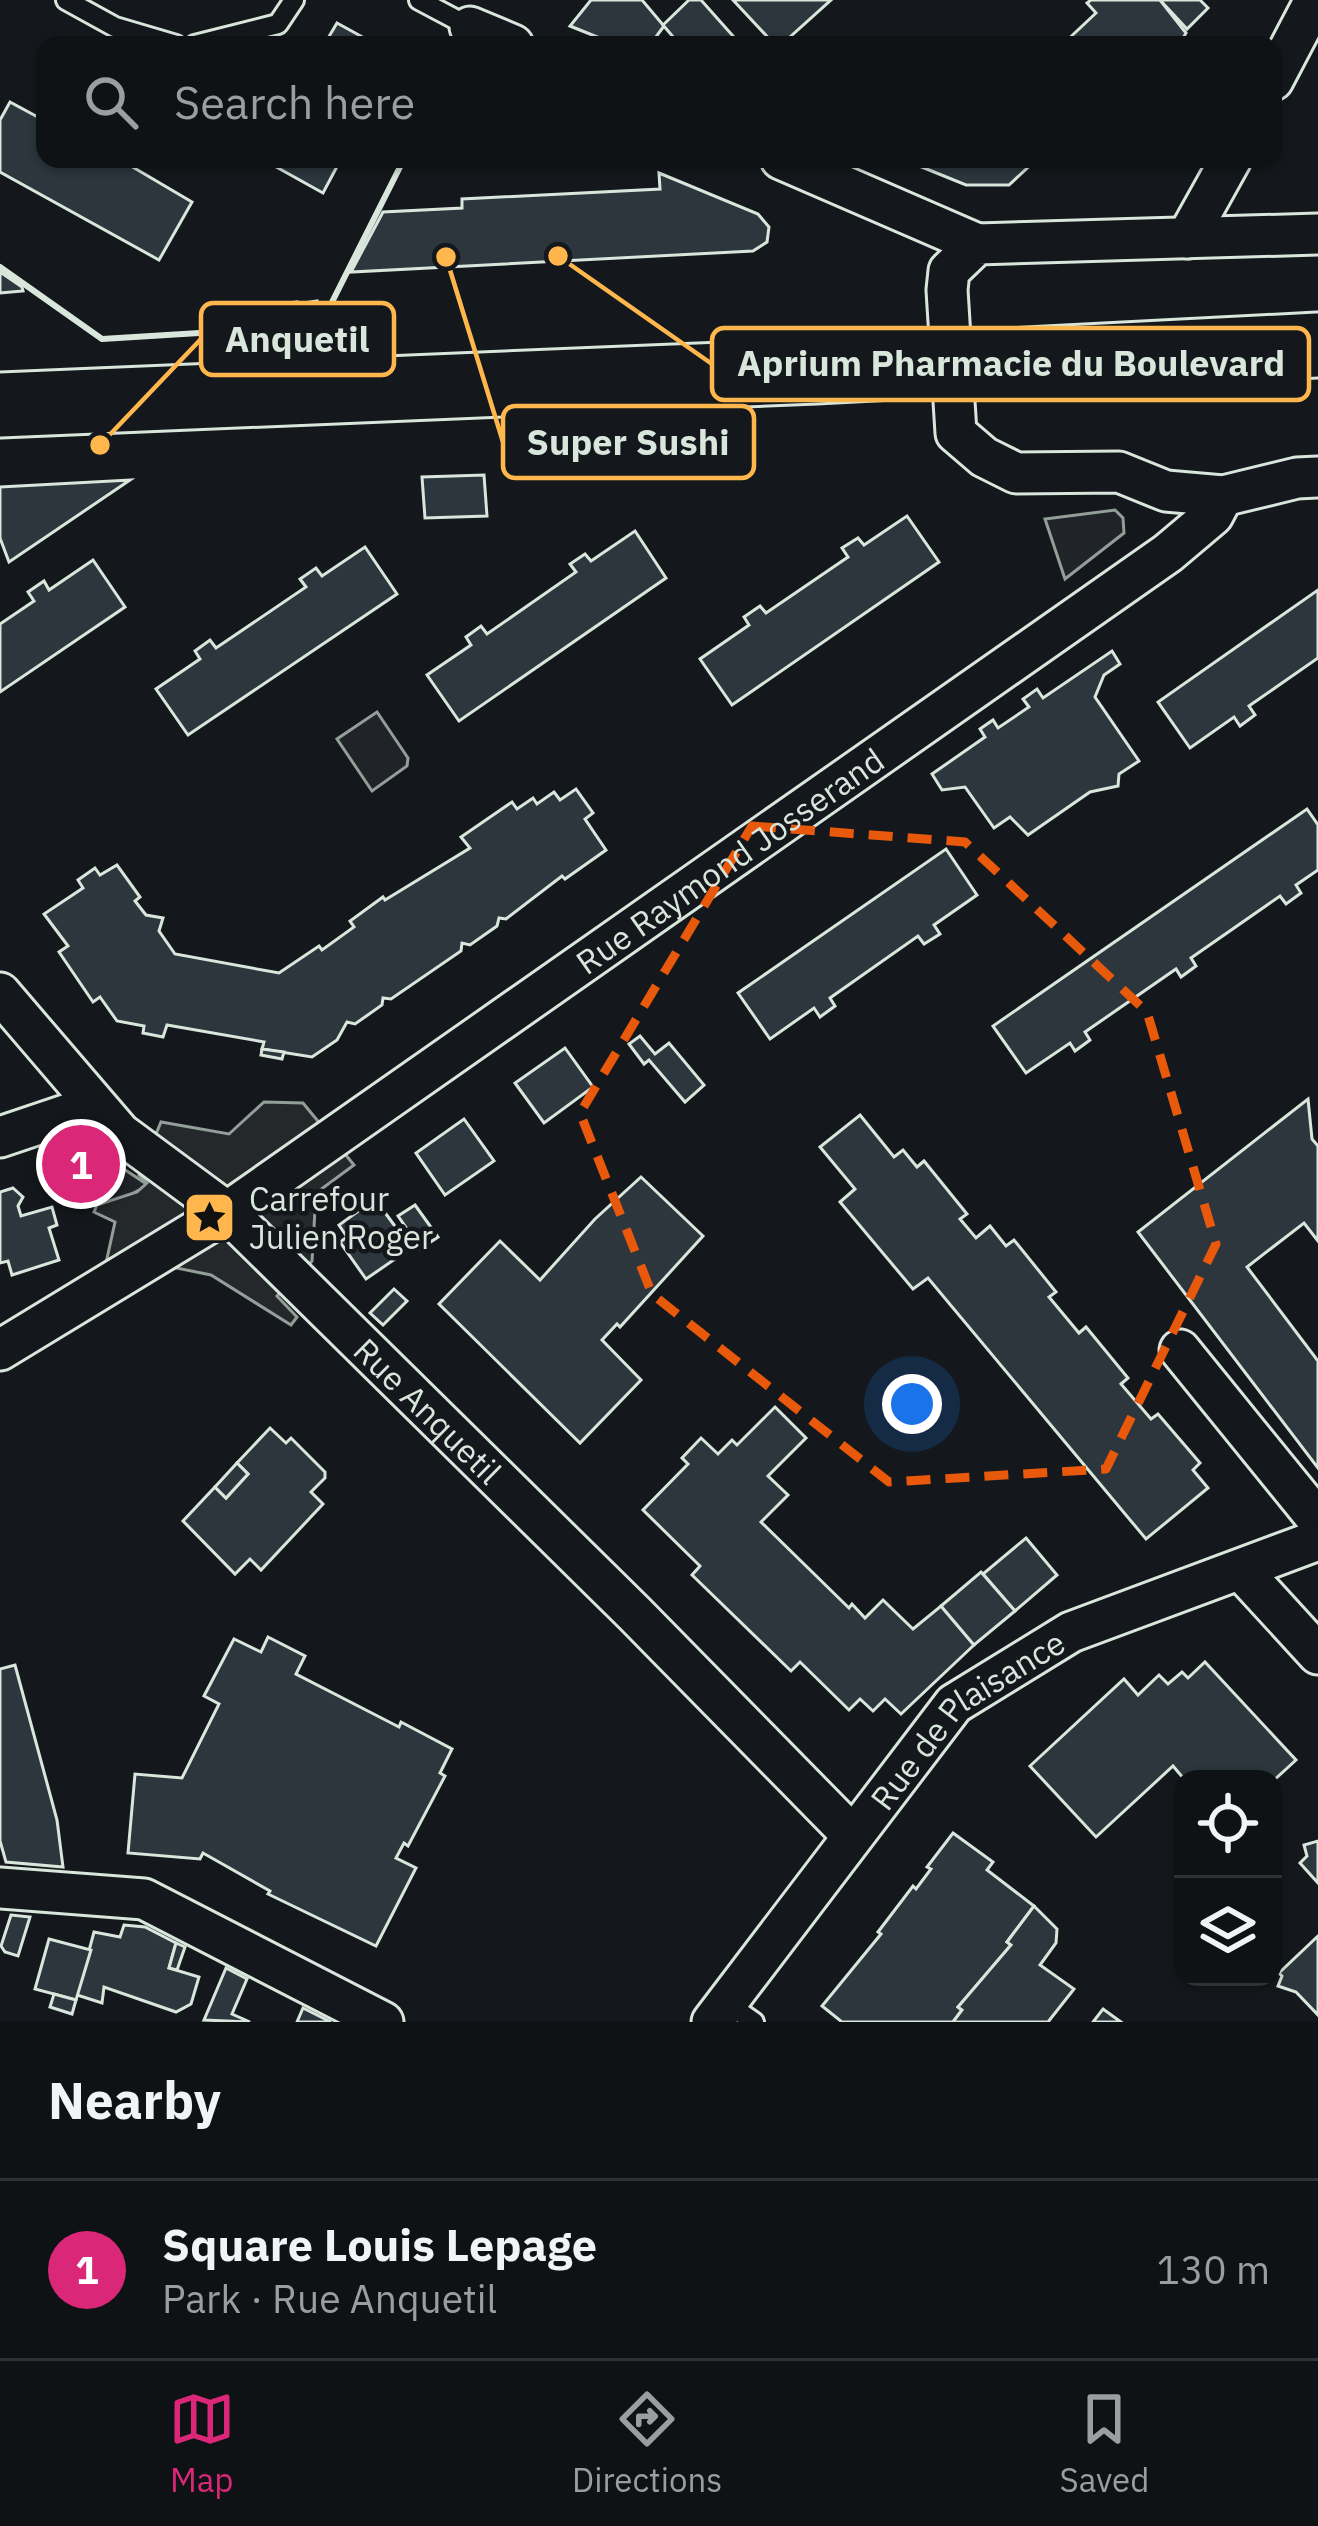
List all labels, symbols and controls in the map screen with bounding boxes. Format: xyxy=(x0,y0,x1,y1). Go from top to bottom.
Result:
search box xyxy=(36,36,1282,168)
icon: search xyxy=(78,69,144,135)
text: Search here xyxy=(174,73,415,131)
callout: Anquetil xyxy=(201,303,394,375)
text: Anquetil xyxy=(225,315,369,362)
callout: Aprium Pharmacie du Boulevard xyxy=(712,328,1309,400)
text: Aprium Pharmacie du Boulevard xyxy=(737,339,1285,386)
callout: Super Sushi xyxy=(503,406,754,478)
text: Super Sushi xyxy=(527,418,729,465)
street label: Rue Raymond Josserand xyxy=(567,737,892,983)
pin: 1 xyxy=(42,1119,120,1209)
place label: Carrefour Julien Roger xyxy=(249,1177,433,1258)
place icon: Carrefour Julien Roger xyxy=(182,1189,238,1245)
street label: Rue Anquetil xyxy=(345,1328,511,1493)
your location xyxy=(882,1374,942,1434)
street label: Rue de Plaisance xyxy=(860,1620,1072,1818)
map controls xyxy=(1174,1770,1282,1986)
button: locate xyxy=(1174,1770,1282,1878)
button: layers xyxy=(1174,1878,1282,1986)
text: Nearby xyxy=(48,2067,221,2133)
text: Square Louis Lepage xyxy=(162,2215,597,2273)
text: 1 xyxy=(75,2244,99,2295)
text: 130 m xyxy=(1157,2244,1270,2295)
text: Park · Rue Anquetil xyxy=(162,2273,497,2324)
tab: Map xyxy=(169,2386,235,2501)
tab: Directions xyxy=(572,2386,722,2501)
tab: Saved xyxy=(1060,2386,1149,2501)

